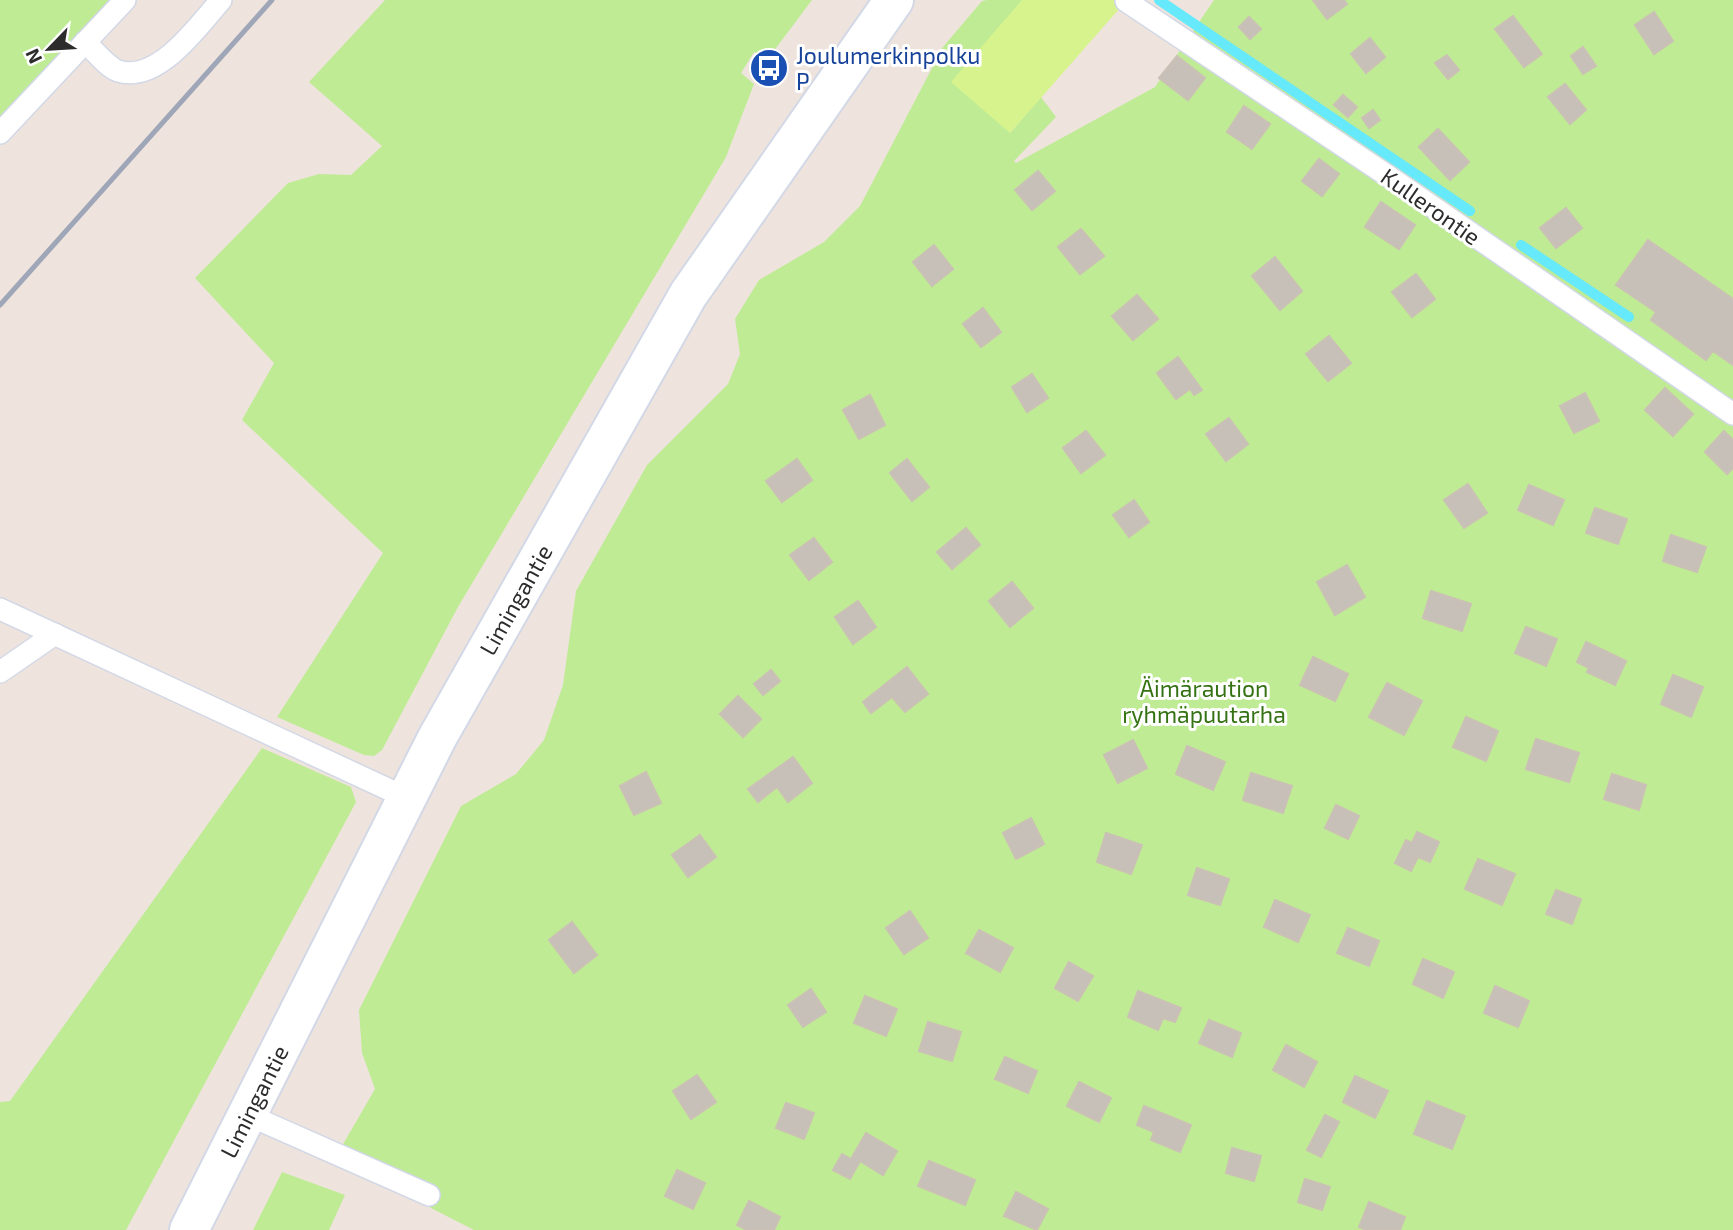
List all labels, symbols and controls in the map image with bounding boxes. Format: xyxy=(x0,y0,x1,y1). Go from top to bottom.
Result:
north arrow xyxy=(14,14,84,84)
place label: Joulumerkinpolku P xyxy=(796,41,980,95)
text: N xyxy=(20,45,46,67)
bus stop icon: Joulumerkinpolku P xyxy=(748,47,790,89)
street label: Kullerontie xyxy=(1376,162,1486,250)
street label: Limingantie xyxy=(473,539,558,660)
park label: Äimäraution ryhmäpuutarha xyxy=(1122,674,1286,728)
street label: Limingantie xyxy=(214,1040,294,1162)

